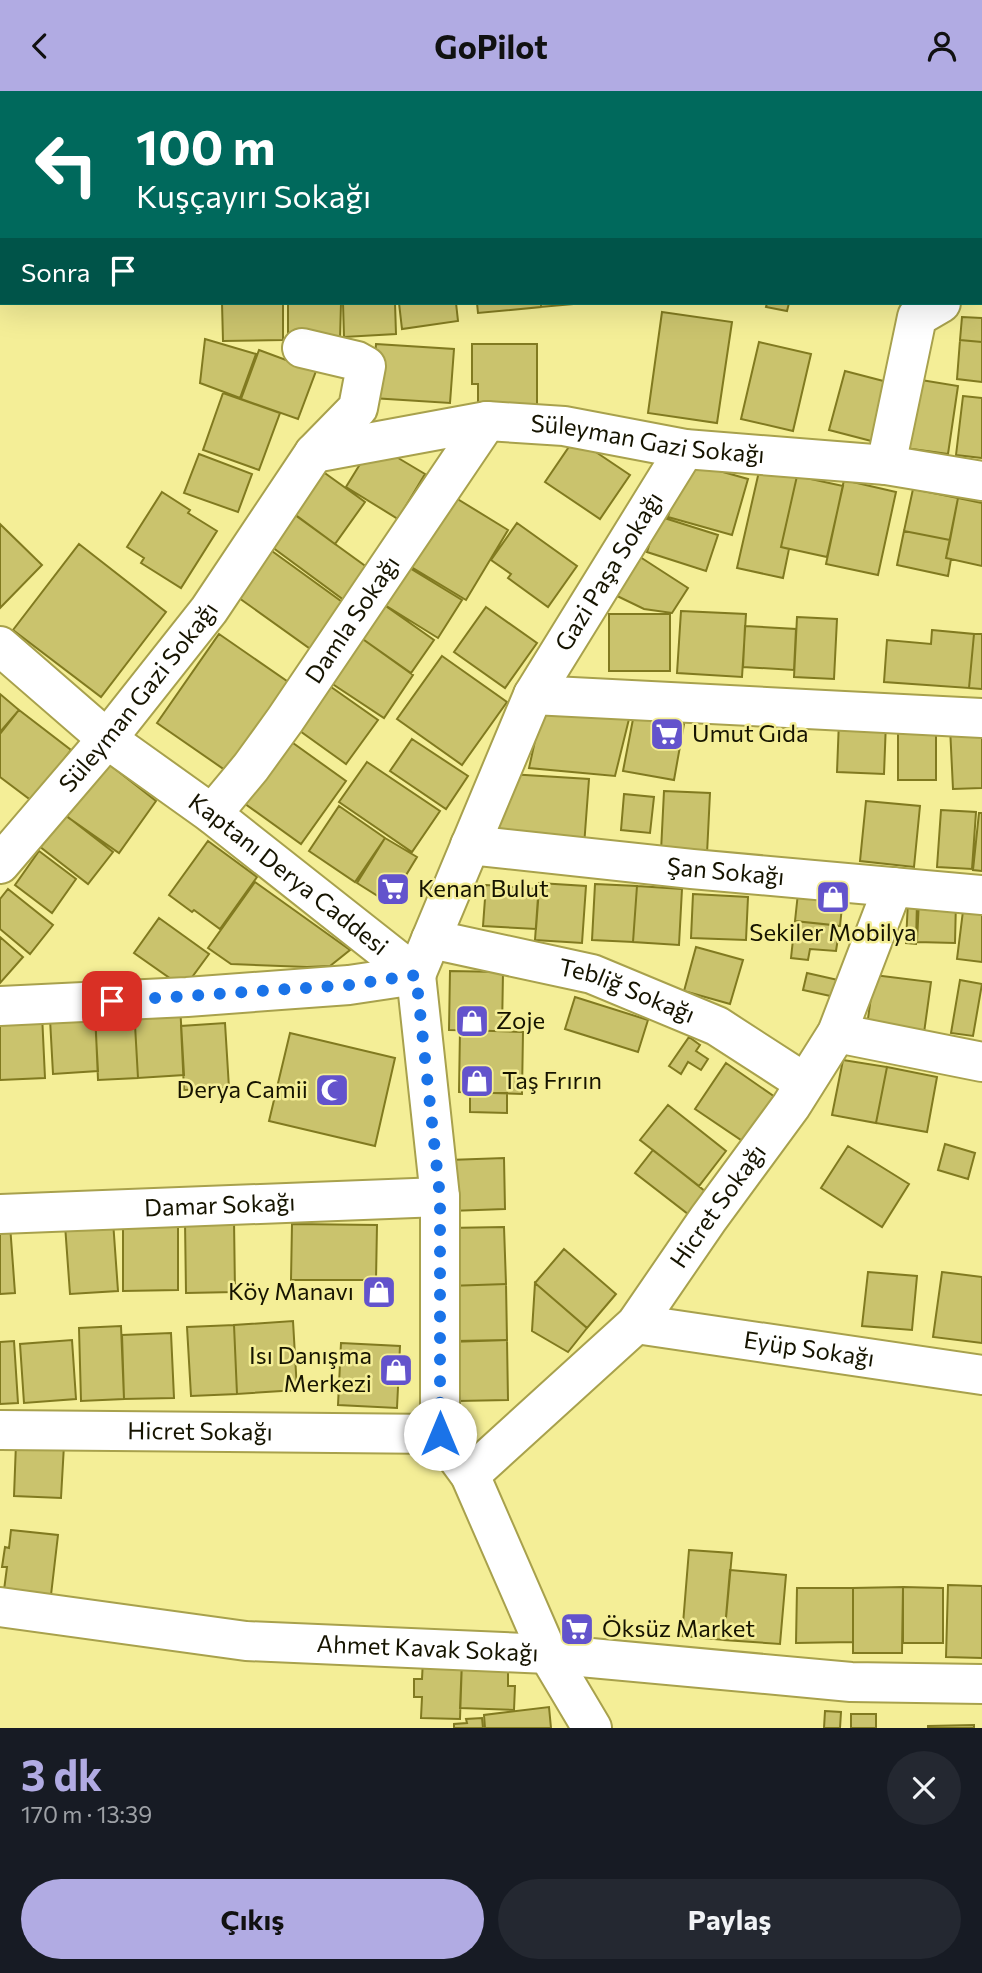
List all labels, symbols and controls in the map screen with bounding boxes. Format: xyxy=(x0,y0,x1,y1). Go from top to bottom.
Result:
text: GoPilot xyxy=(434,26,548,66)
icon: back xyxy=(21,27,59,65)
icon: person xyxy=(923,27,961,65)
text: 100 m xyxy=(136,115,275,175)
icon: left xyxy=(21,119,112,210)
text: Kuşçayırı Sokağı xyxy=(136,175,371,215)
icon: arrive xyxy=(104,252,142,290)
text: Sonra xyxy=(21,256,90,287)
street label: Süleyman Gazi Sokağı xyxy=(530,408,766,468)
street label: Gazi Paşa Sokağı xyxy=(548,486,668,656)
street label: Damla Sokağı xyxy=(298,550,405,688)
street label: Süleyman Gazi Sokağı xyxy=(52,596,223,797)
supermarket icon: Umut Gıda xyxy=(648,715,686,753)
place label: Umut Gıda xyxy=(692,718,809,747)
street label: Kaptanı Derya Caddesi xyxy=(184,786,395,960)
street label: Şan Sokağı xyxy=(665,850,786,890)
supermarket icon: Kenan Bulut xyxy=(374,870,412,908)
place label: Kenan Bulut xyxy=(418,873,549,902)
shop icon: Sekiler Mobilya xyxy=(814,878,852,916)
place label: Sekiler Mobilya xyxy=(749,917,917,946)
street label: Tebliğ Sokağı xyxy=(556,951,700,1028)
pin xyxy=(82,971,142,1031)
icon: arrive xyxy=(93,982,131,1020)
shop icon: Zoje xyxy=(453,1002,491,1040)
place label: Zoje xyxy=(496,1005,545,1034)
shop icon: Taş Frırın xyxy=(458,1062,496,1100)
place label: Taş Frırın xyxy=(502,1065,602,1094)
mosque icon: Derya Camii xyxy=(313,1071,351,1109)
place label: Derya Camii xyxy=(176,1074,308,1103)
street label: Hicret Sokağı xyxy=(663,1138,771,1273)
street label: Damar Sokağı xyxy=(144,1187,296,1221)
shop icon: Köy Manavı xyxy=(360,1273,398,1311)
place label: Köy Manavı xyxy=(228,1276,354,1305)
street label: Eyüp Sokağı xyxy=(742,1324,877,1372)
place label: Isı Danışma Merkezi xyxy=(249,1340,372,1397)
shop icon: Isı Danışma Merkezi xyxy=(377,1351,415,1389)
position arrow xyxy=(403,1397,477,1471)
street label: Hicret Sokağı xyxy=(127,1415,273,1445)
supermarket icon: Öksüz Market xyxy=(558,1610,596,1648)
place label: Öksüz Market xyxy=(602,1613,755,1642)
street label: Ahmet Kavak Sokağı xyxy=(316,1628,539,1667)
text: 3 dk xyxy=(21,1748,102,1800)
button: close xyxy=(887,1751,961,1825)
text: 170 m · 13:39 xyxy=(21,1800,152,1828)
button: Çıkış xyxy=(21,1879,484,1959)
button: Paylaş xyxy=(498,1879,961,1959)

